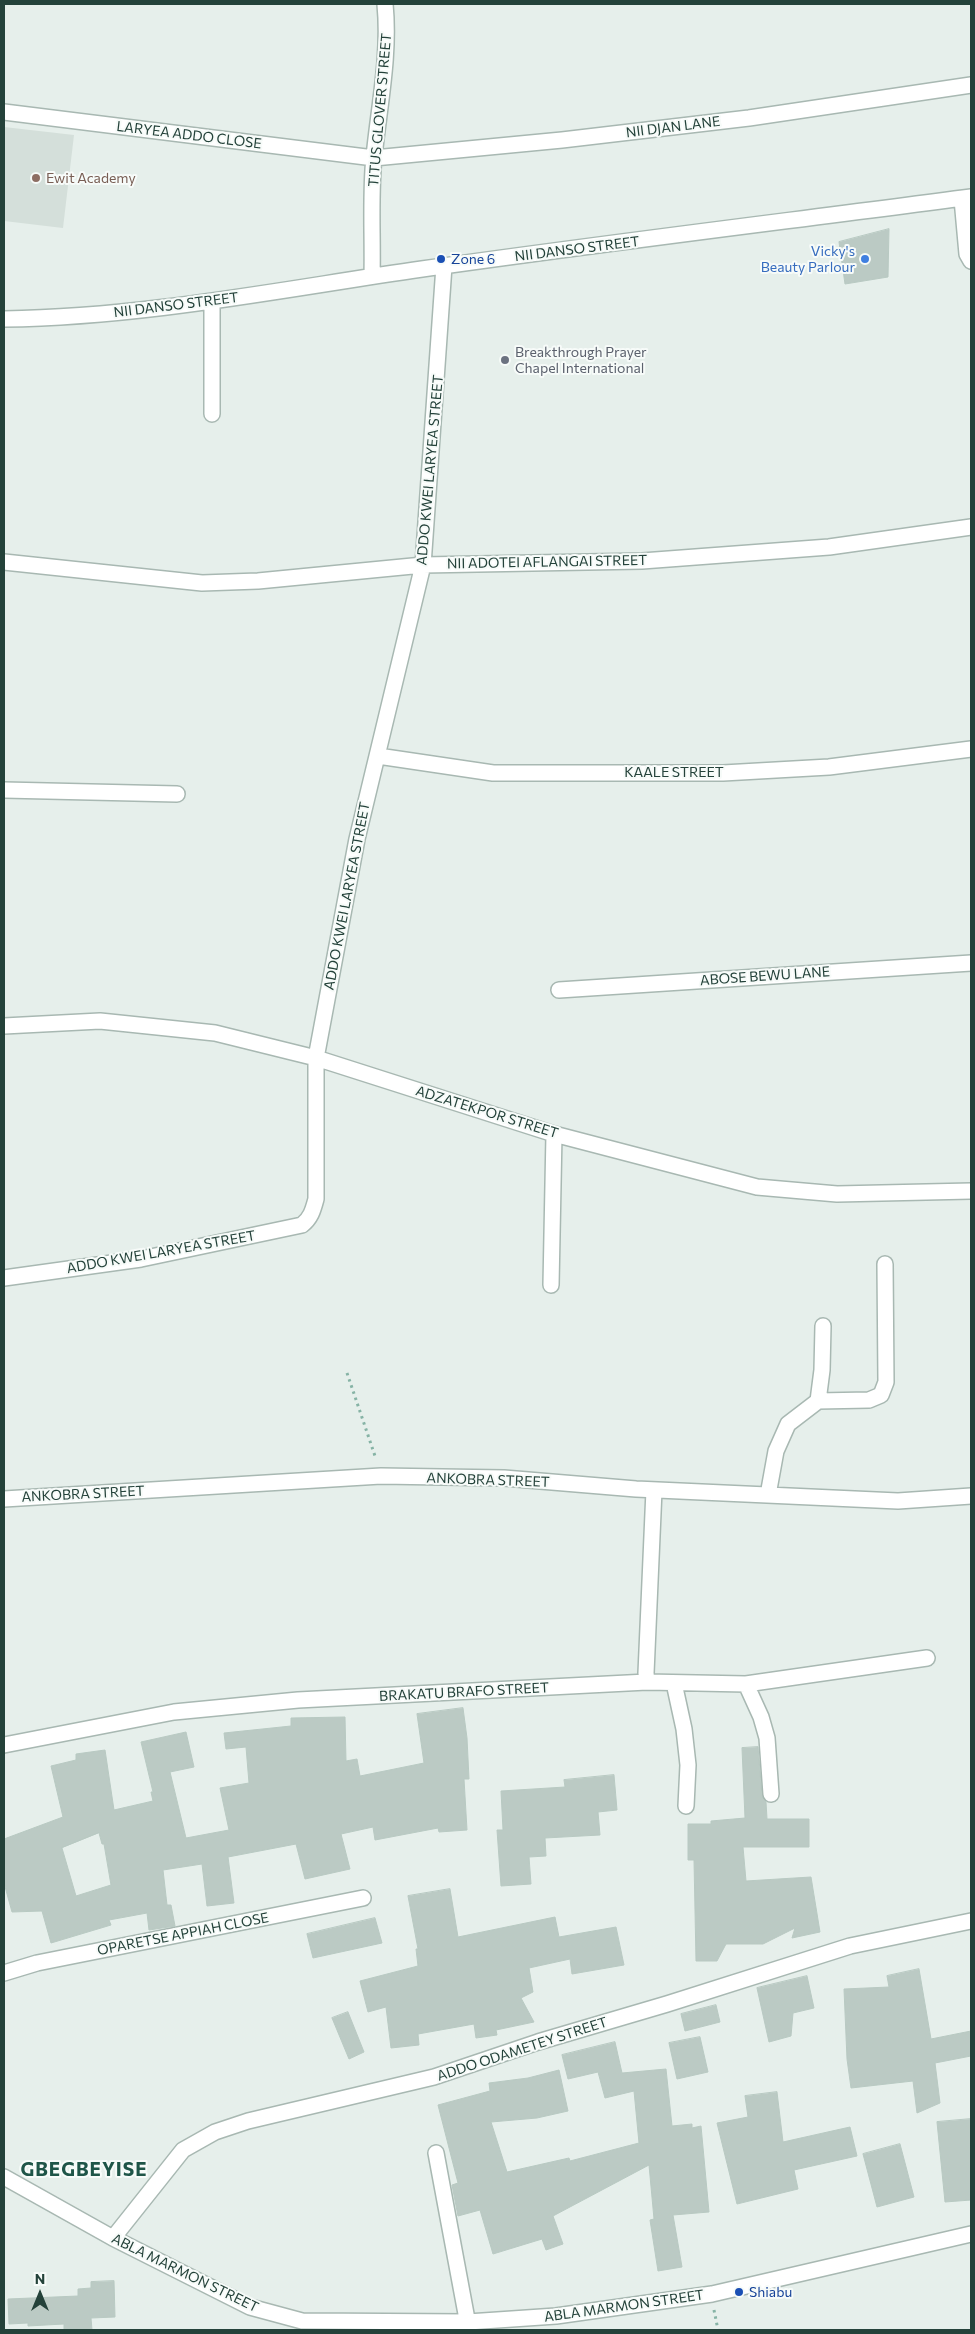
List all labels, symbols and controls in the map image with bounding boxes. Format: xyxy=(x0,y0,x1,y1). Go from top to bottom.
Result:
street label: TITUS GLOVER STREET xyxy=(365,33,395,187)
street label: NII DJAN LANE xyxy=(625,113,721,141)
street label: LARYEA ADDO CLOSE xyxy=(115,118,263,152)
place label: Ewit Academy xyxy=(46,170,136,186)
marker: Ewit Academy xyxy=(30,172,42,184)
street label: NII DANSO STREET xyxy=(514,233,640,265)
place label: Vicky's Beauty Parlour xyxy=(761,243,855,276)
place label: Zone 6 xyxy=(451,251,495,267)
marker: Zone 6 xyxy=(435,253,447,265)
marker: Vicky's Beauty Parlour xyxy=(859,253,871,265)
street label: NII DANSO STREET xyxy=(113,289,239,321)
place label: Breakthrough Prayer Chapel International xyxy=(515,344,647,377)
marker: Breakthrough Prayer Chapel International xyxy=(499,354,511,366)
street label: ADDO KWEI LARYEA STREET xyxy=(413,374,447,566)
street label: NII ADOTEI AFLANGAI STREET xyxy=(447,552,647,572)
street label: KAALE STREET xyxy=(624,764,724,780)
street label: ADDO KWEI LARYEA STREET xyxy=(320,800,374,992)
street label: ABOSE BEWU LANE xyxy=(699,963,831,989)
street label: ADZATEKPOR STREET xyxy=(414,1082,560,1142)
street label: ADDO KWEI LARYEA STREET xyxy=(65,1227,257,1277)
street label: ANKOBRA STREET xyxy=(426,1469,550,1491)
street label: ANKOBRA STREET xyxy=(21,1482,145,1506)
street label: BRAKATU BRAFO STREET xyxy=(379,1679,549,1705)
street label: OPARETSE APPIAH CLOSE xyxy=(96,1909,270,1959)
street label: ADDO ODAMETEY STREET xyxy=(435,2013,609,2085)
district label: GBEGBEYISE xyxy=(19,2159,149,2181)
street label: ABLA MARMON STREET xyxy=(109,2230,261,2316)
north arrow xyxy=(15,2269,65,2319)
text: N xyxy=(35,2270,45,2287)
place label: Shiabu xyxy=(749,2284,792,2300)
street label: ABLA MARMON STREET xyxy=(543,2286,705,2326)
marker: Shiabu xyxy=(733,2286,745,2298)

